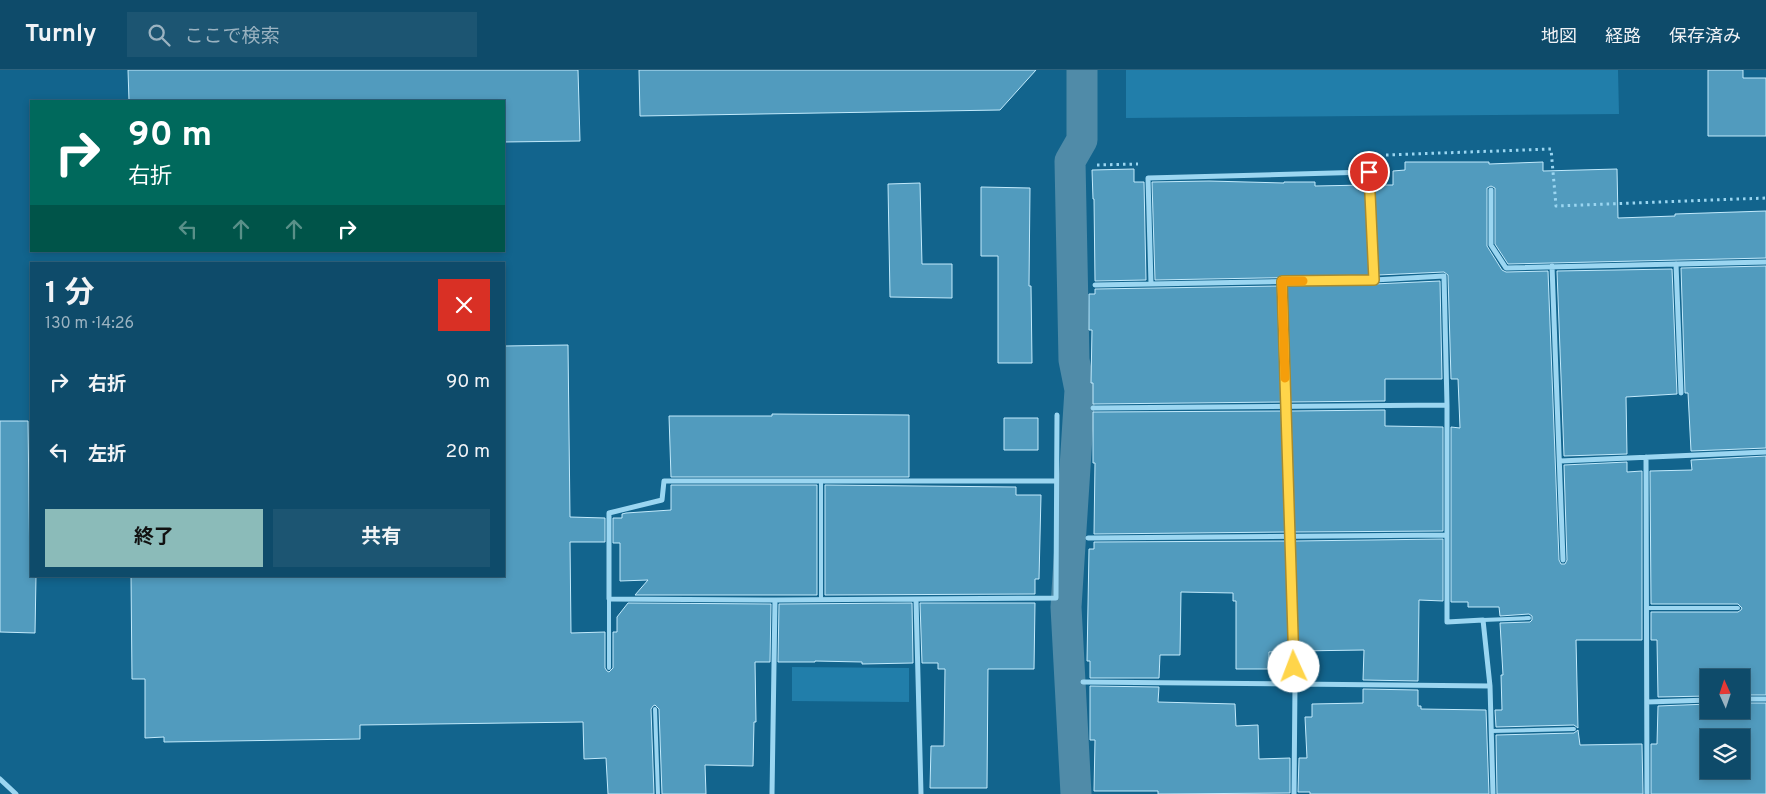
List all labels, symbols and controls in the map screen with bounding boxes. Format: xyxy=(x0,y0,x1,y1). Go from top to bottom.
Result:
search box xyxy=(127,12,477,57)
text: Turnly xyxy=(25,20,97,50)
icon: search xyxy=(145,21,173,49)
text: ここで検索 xyxy=(185,25,280,49)
text: 地図 xyxy=(1541,26,1577,49)
text: 経路 xyxy=(1605,26,1641,49)
text: 保存済み xyxy=(1669,26,1741,49)
text: 90 m xyxy=(128,114,212,158)
icon: right xyxy=(45,120,110,185)
pin xyxy=(1348,151,1390,193)
icon: arrive xyxy=(1355,158,1383,186)
text: 右折 xyxy=(128,164,172,191)
icon: left xyxy=(174,215,202,243)
icon: ahead xyxy=(227,215,255,243)
icon: ahead xyxy=(280,215,308,243)
icon: right xyxy=(333,215,361,243)
text: 1 分 xyxy=(45,276,95,313)
button: close xyxy=(438,279,490,331)
text: 130 m · 14:26 xyxy=(45,314,134,334)
icon: right xyxy=(45,368,73,396)
text: 90 m xyxy=(446,370,490,394)
text: 右折 xyxy=(88,373,126,397)
icon: left xyxy=(45,438,73,466)
text: 20 m xyxy=(446,440,490,464)
text: 左折 xyxy=(88,443,126,467)
button: 終了 xyxy=(45,509,263,567)
button: 共有 xyxy=(273,509,490,567)
position arrow xyxy=(1267,640,1319,692)
north arrow xyxy=(1700,669,1750,719)
map controls xyxy=(1700,669,1750,779)
button: layers xyxy=(1700,729,1750,779)

